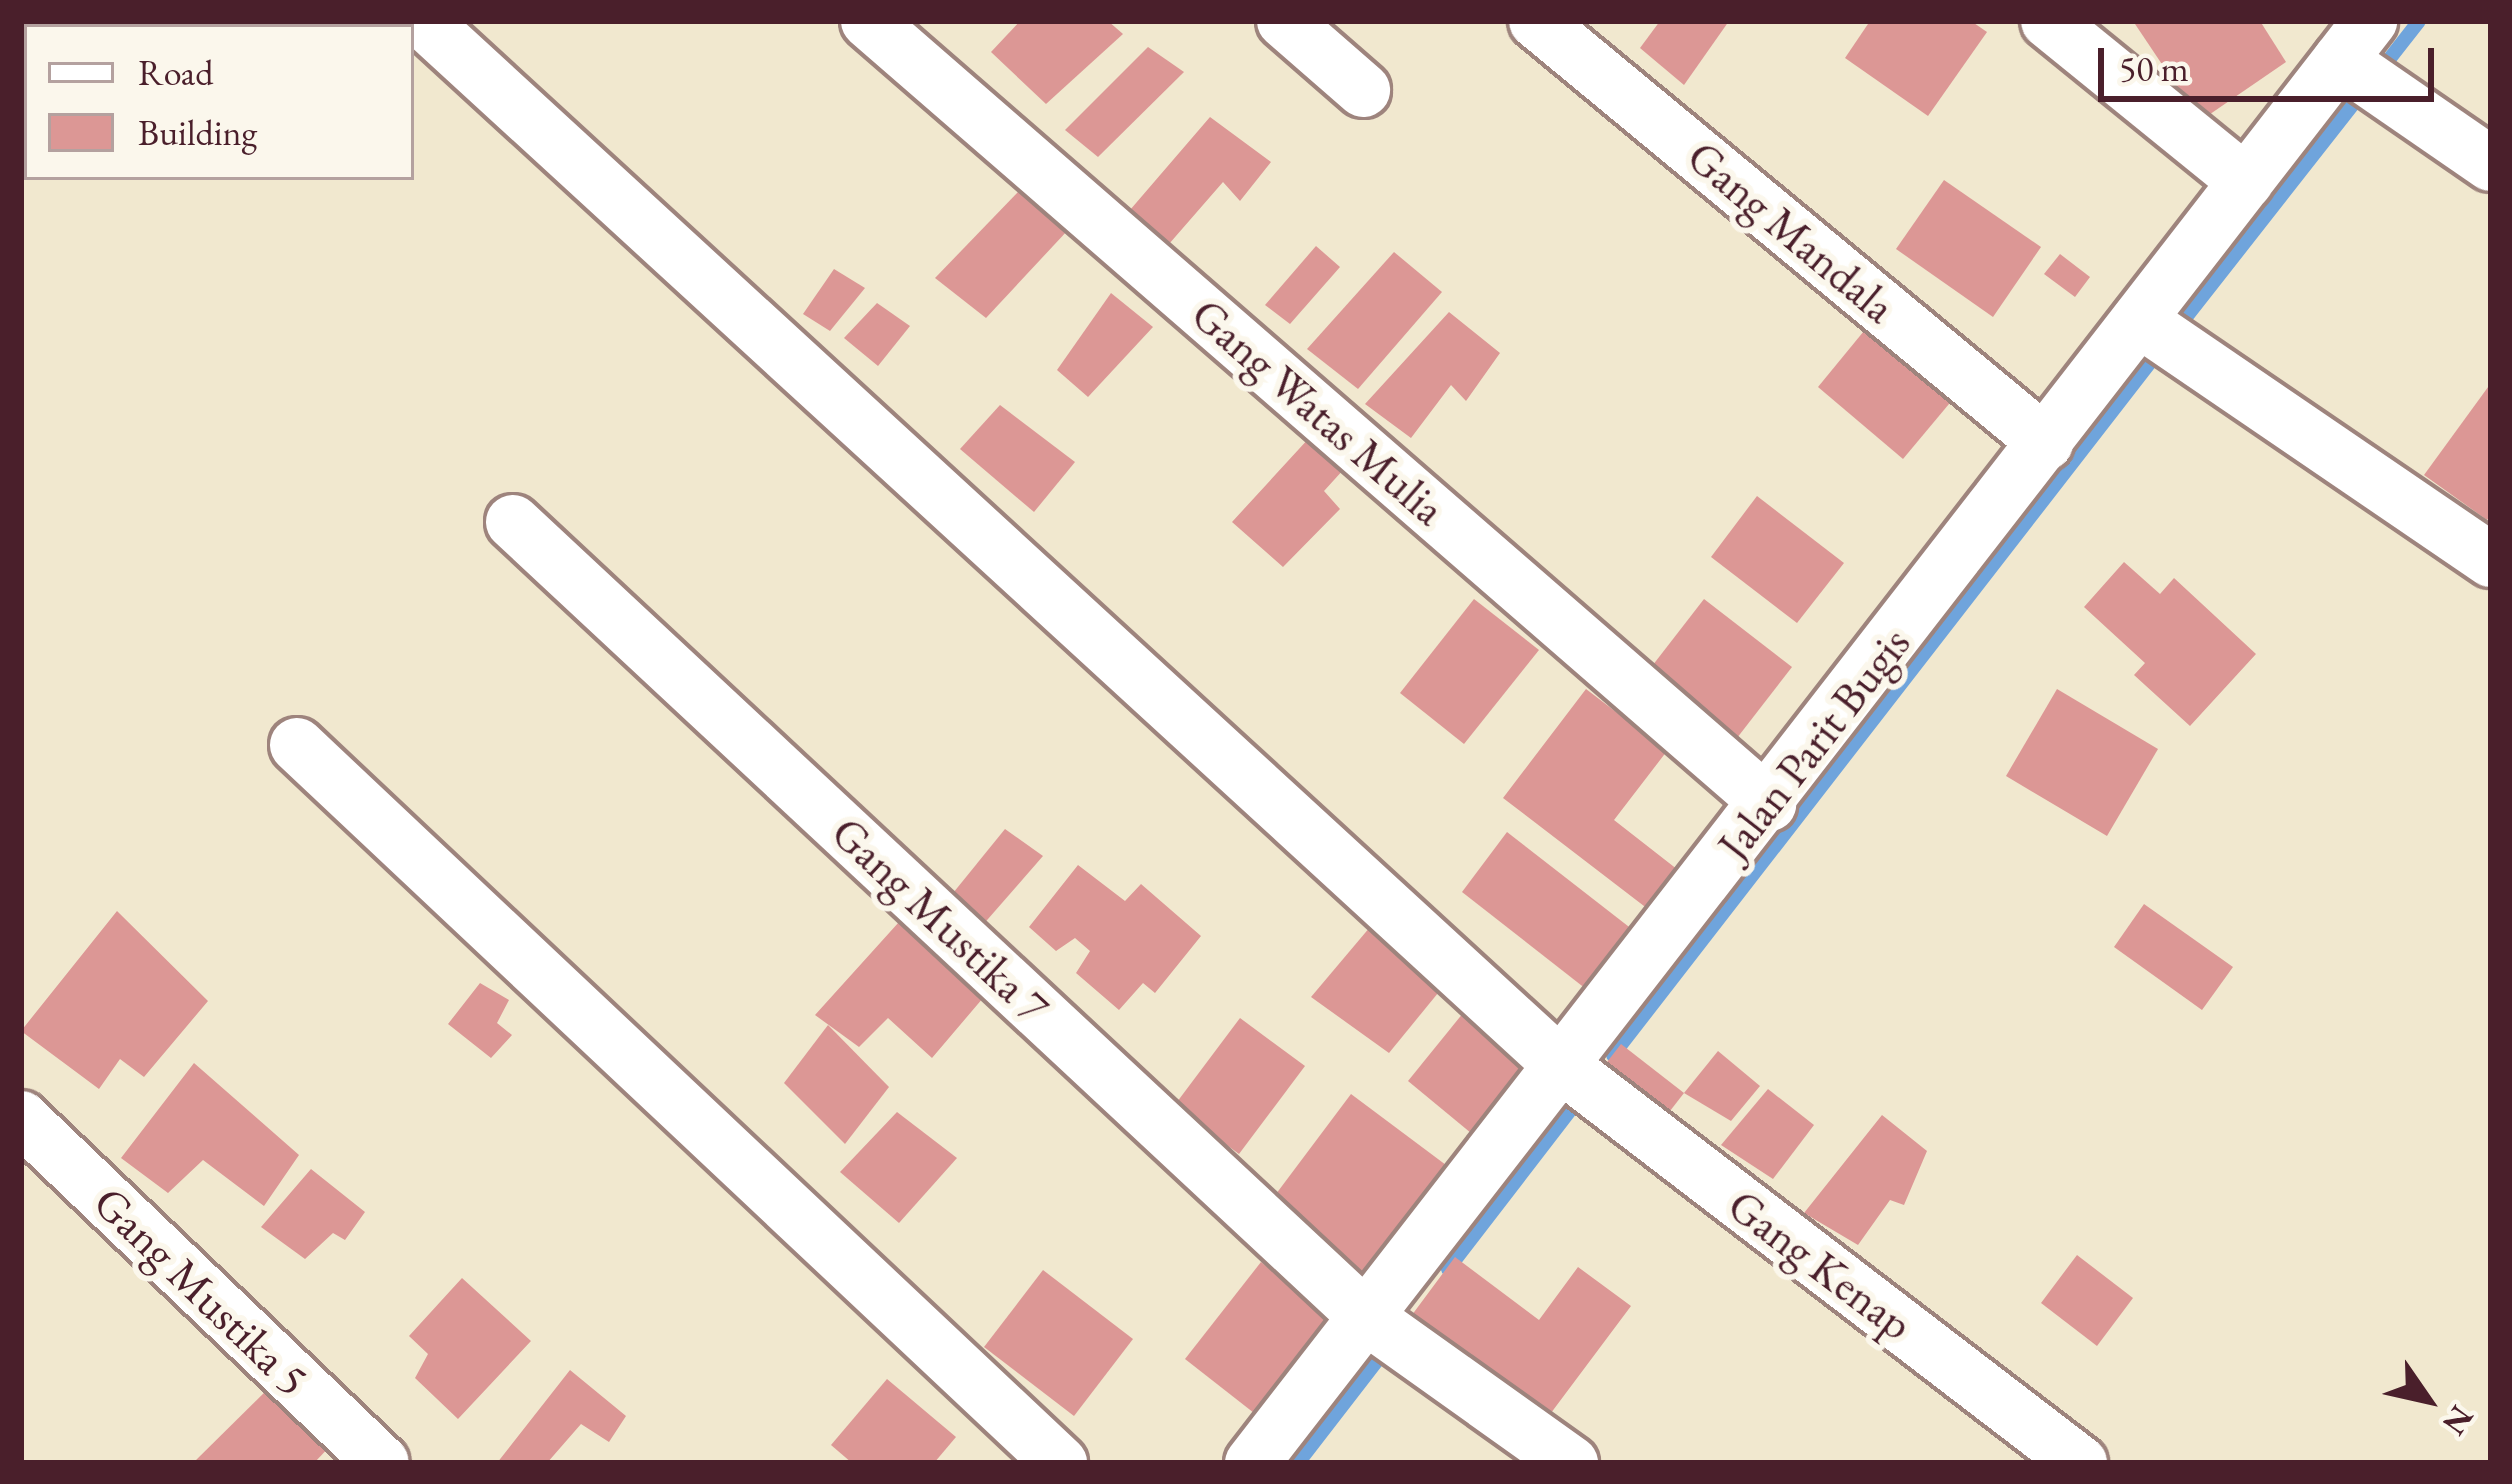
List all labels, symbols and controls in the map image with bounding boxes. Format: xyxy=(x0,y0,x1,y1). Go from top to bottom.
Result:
legend xyxy=(24,24,414,180)
scale bar xyxy=(2104,24,2440,98)
text: 50 m xyxy=(2119,45,2189,92)
text: Road xyxy=(138,49,213,96)
text: Building xyxy=(138,109,257,156)
street label: Gang Mandala xyxy=(1676,130,1906,334)
street label: Gang Watas Mulia xyxy=(1181,287,1455,537)
street label: Jalan Parit Bugis xyxy=(1707,617,1921,871)
street label: Gang Mustika 7 xyxy=(820,806,1060,1034)
street label: Gang Mustika 5 xyxy=(83,1175,319,1407)
street label: Gang Kenap xyxy=(1717,1178,1923,1352)
north arrow xyxy=(2368,1340,2488,1460)
text: N xyxy=(2433,1397,2484,1443)

